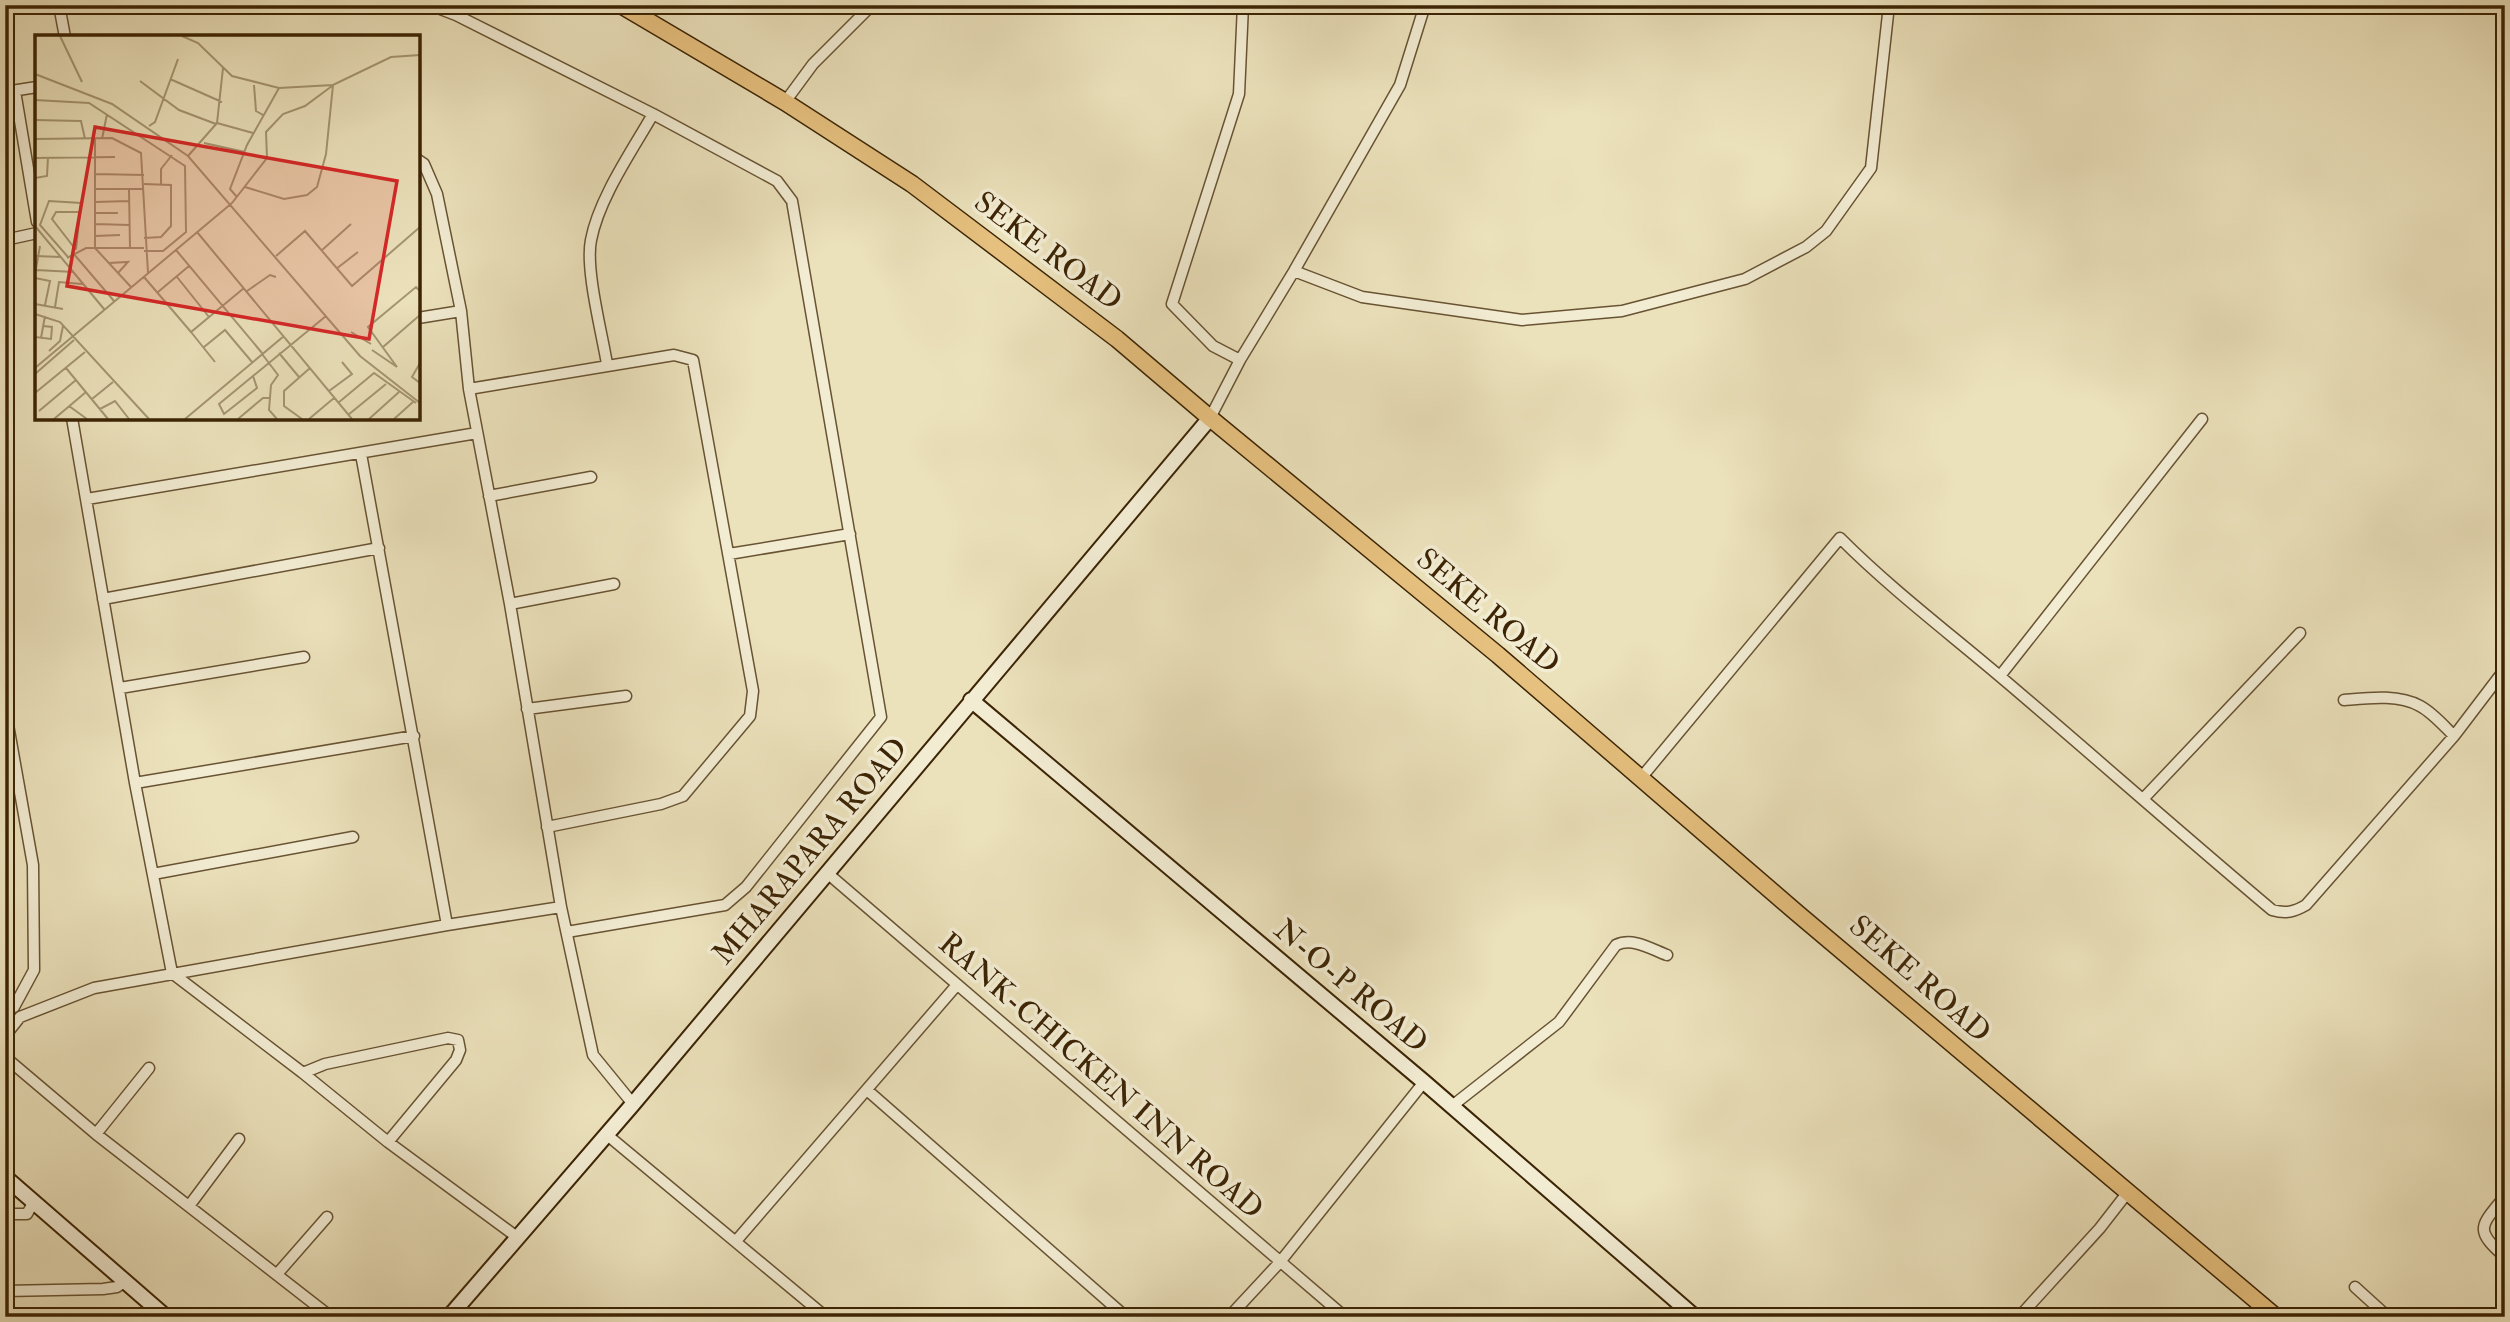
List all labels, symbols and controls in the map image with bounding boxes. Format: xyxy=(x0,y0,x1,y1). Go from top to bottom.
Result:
inset map xyxy=(35,35,420,420)
street label: SEKE ROAD xyxy=(967,183,1129,319)
street label: SEKE ROAD xyxy=(1409,540,1567,682)
street label: MHARAPARA ROAD xyxy=(705,730,915,972)
street label: SEKE ROAD xyxy=(1842,907,1998,1051)
street label: N-O-P ROAD xyxy=(1267,911,1435,1061)
street label: RANK-CHICKEN INN ROAD xyxy=(931,925,1271,1227)

